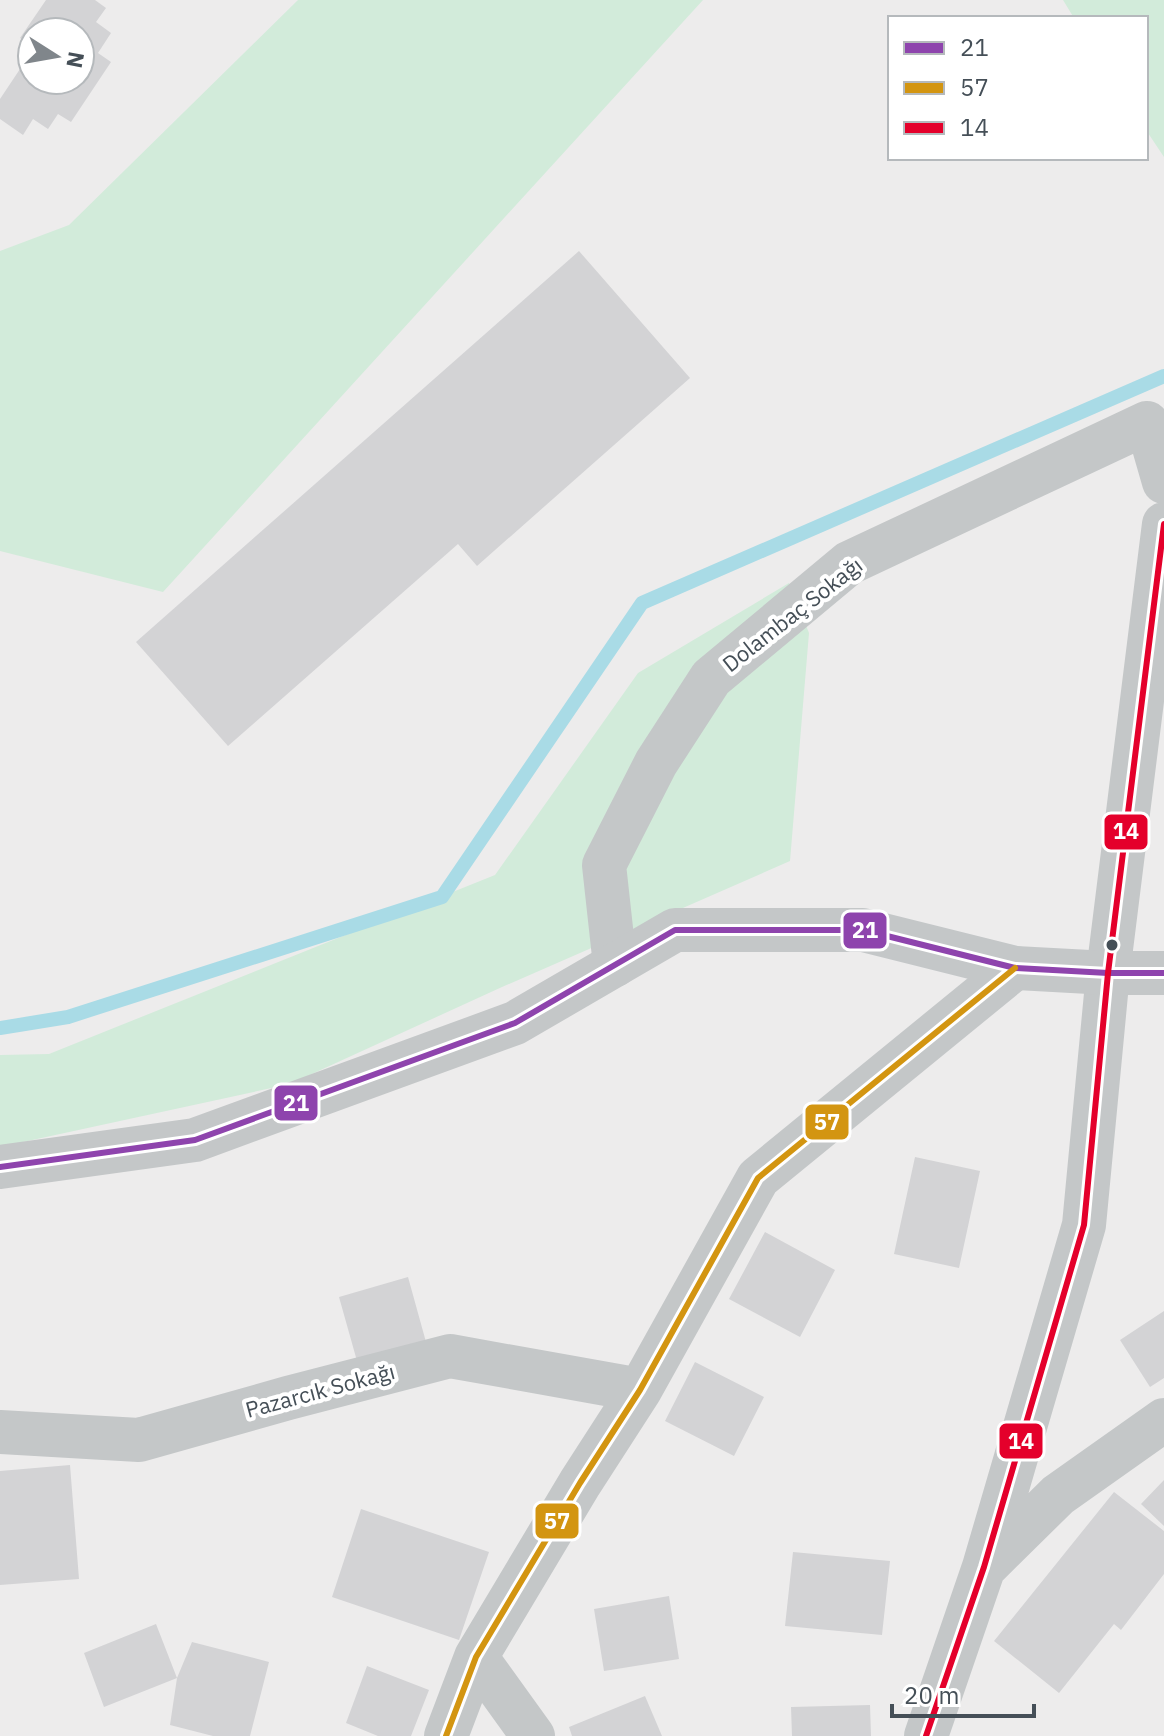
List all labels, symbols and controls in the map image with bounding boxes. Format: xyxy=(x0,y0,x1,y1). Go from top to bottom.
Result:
north arrow xyxy=(16,16,96,96)
legend xyxy=(888,16,1148,160)
text: 21 xyxy=(960,31,989,63)
text: N xyxy=(60,49,92,71)
text: 57 xyxy=(960,71,989,103)
text: 14 xyxy=(960,111,989,143)
street label: Dolambaç Sokağı xyxy=(716,550,868,678)
line badge: 14 xyxy=(1103,813,1149,851)
text: 14 xyxy=(1113,816,1139,845)
line badge: 21 xyxy=(842,911,888,950)
text: 21 xyxy=(852,915,878,944)
unlabelled marker xyxy=(1104,937,1120,953)
line badge: 21 xyxy=(273,1084,319,1122)
text: 21 xyxy=(283,1088,309,1117)
line badge: 57 xyxy=(804,1103,850,1141)
text: 57 xyxy=(814,1107,840,1136)
street label: Pazarcık Sokağı xyxy=(242,1356,398,1424)
line badge: 14 xyxy=(998,1422,1044,1460)
text: 14 xyxy=(1008,1426,1034,1455)
line badge: 57 xyxy=(534,1502,580,1540)
text: 57 xyxy=(544,1506,570,1535)
scale bar xyxy=(892,1668,1034,1718)
text: 20 m xyxy=(904,1679,959,1711)

